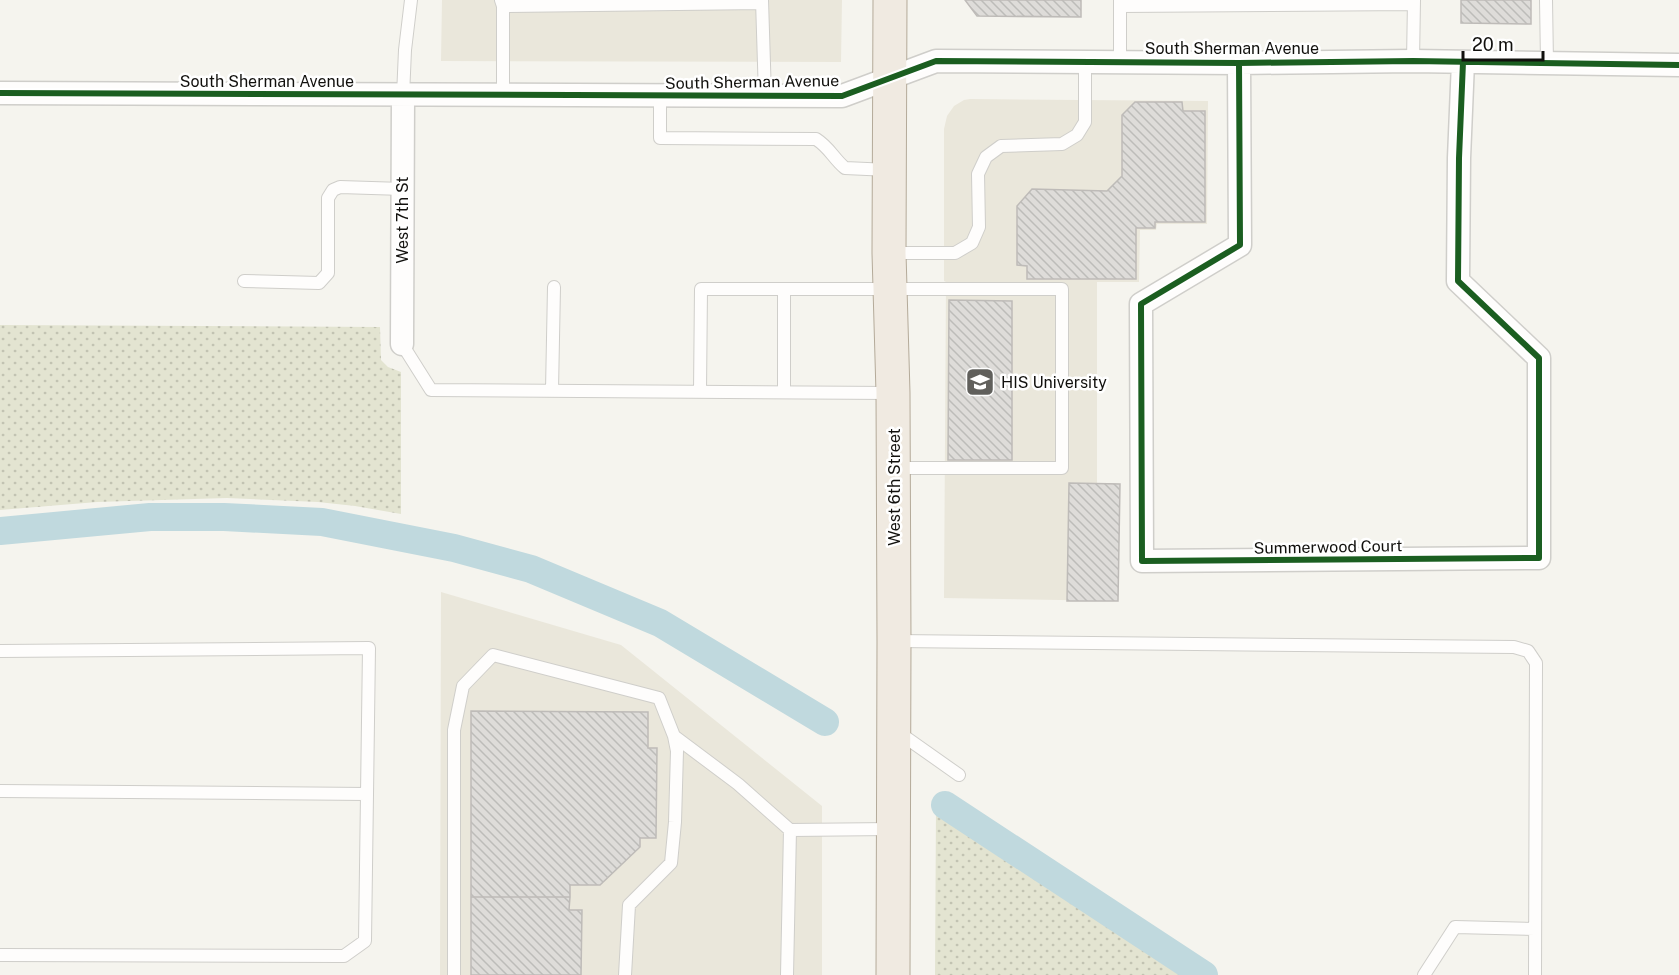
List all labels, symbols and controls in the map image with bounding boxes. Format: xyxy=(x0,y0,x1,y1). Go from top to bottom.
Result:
scale bar xyxy=(1463,24,1542,62)
text: 20 m xyxy=(1472,34,1514,55)
street label: South Sherman Avenue xyxy=(1145,39,1319,58)
street label: South Sherman Avenue xyxy=(665,71,839,93)
street label: South Sherman Avenue xyxy=(180,72,354,91)
street label: West 7th St xyxy=(393,176,412,264)
school or university icon: HIS University xyxy=(964,366,996,398)
place label: HIS University xyxy=(1001,373,1107,392)
street label: West 6th Street xyxy=(885,428,904,546)
street label: Summerwood Court xyxy=(1253,536,1403,558)

